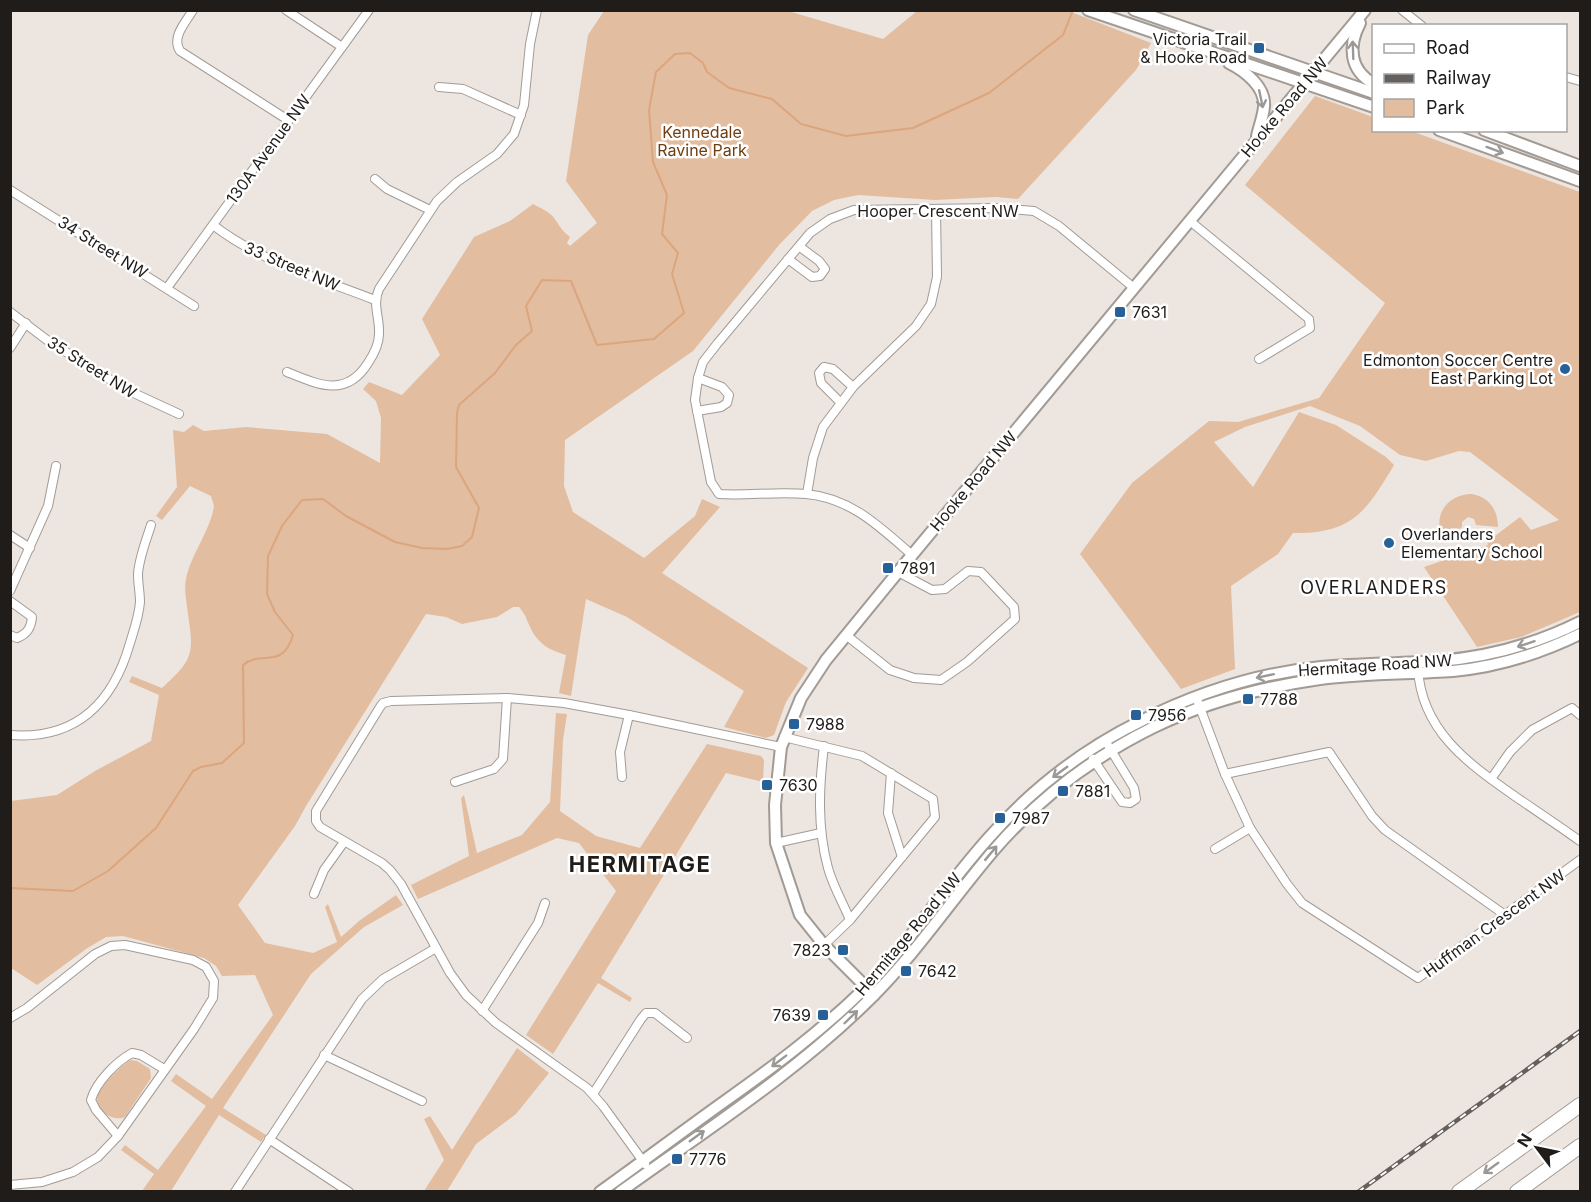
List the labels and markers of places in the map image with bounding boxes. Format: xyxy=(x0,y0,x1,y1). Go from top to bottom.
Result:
place label: Victoria Trail & Hooke Road xyxy=(1140,29,1247,67)
marker: Victoria Trail & Hooke Road xyxy=(1252,41,1266,55)
place label: 7631 xyxy=(1132,302,1167,322)
marker: 7631 xyxy=(1113,305,1127,319)
place label: Edmonton Soccer Centre East Parking Lot xyxy=(1363,350,1553,388)
marker: Edmonton Soccer Centre East Parking Lot xyxy=(1558,362,1572,376)
place label: Overlanders Elementary School xyxy=(1401,524,1543,562)
marker: Overlanders Elementary School xyxy=(1382,536,1396,550)
place label: 7891 xyxy=(900,558,935,578)
marker: 7891 xyxy=(881,561,895,575)
place label: 7788 xyxy=(1260,689,1298,709)
marker: 7788 xyxy=(1241,692,1255,706)
place label: 7956 xyxy=(1148,705,1186,725)
marker: 7956 xyxy=(1129,708,1143,722)
place label: 7988 xyxy=(806,714,845,734)
marker: 7988 xyxy=(787,717,801,731)
place label: 7630 xyxy=(779,775,818,795)
marker: 7630 xyxy=(760,778,774,792)
place label: 7881 xyxy=(1075,781,1110,801)
marker: 7881 xyxy=(1056,784,1070,798)
place label: 7987 xyxy=(1012,808,1050,828)
marker: 7987 xyxy=(993,811,1007,825)
place label: 7823 xyxy=(793,940,831,960)
marker: 7823 xyxy=(836,943,850,957)
place label: 7642 xyxy=(918,961,957,981)
marker: 7642 xyxy=(899,964,913,978)
place label: 7639 xyxy=(772,1005,811,1025)
marker: 7639 xyxy=(816,1008,830,1022)
place label: 7776 xyxy=(689,1149,726,1169)
marker: 7776 xyxy=(670,1152,684,1166)

